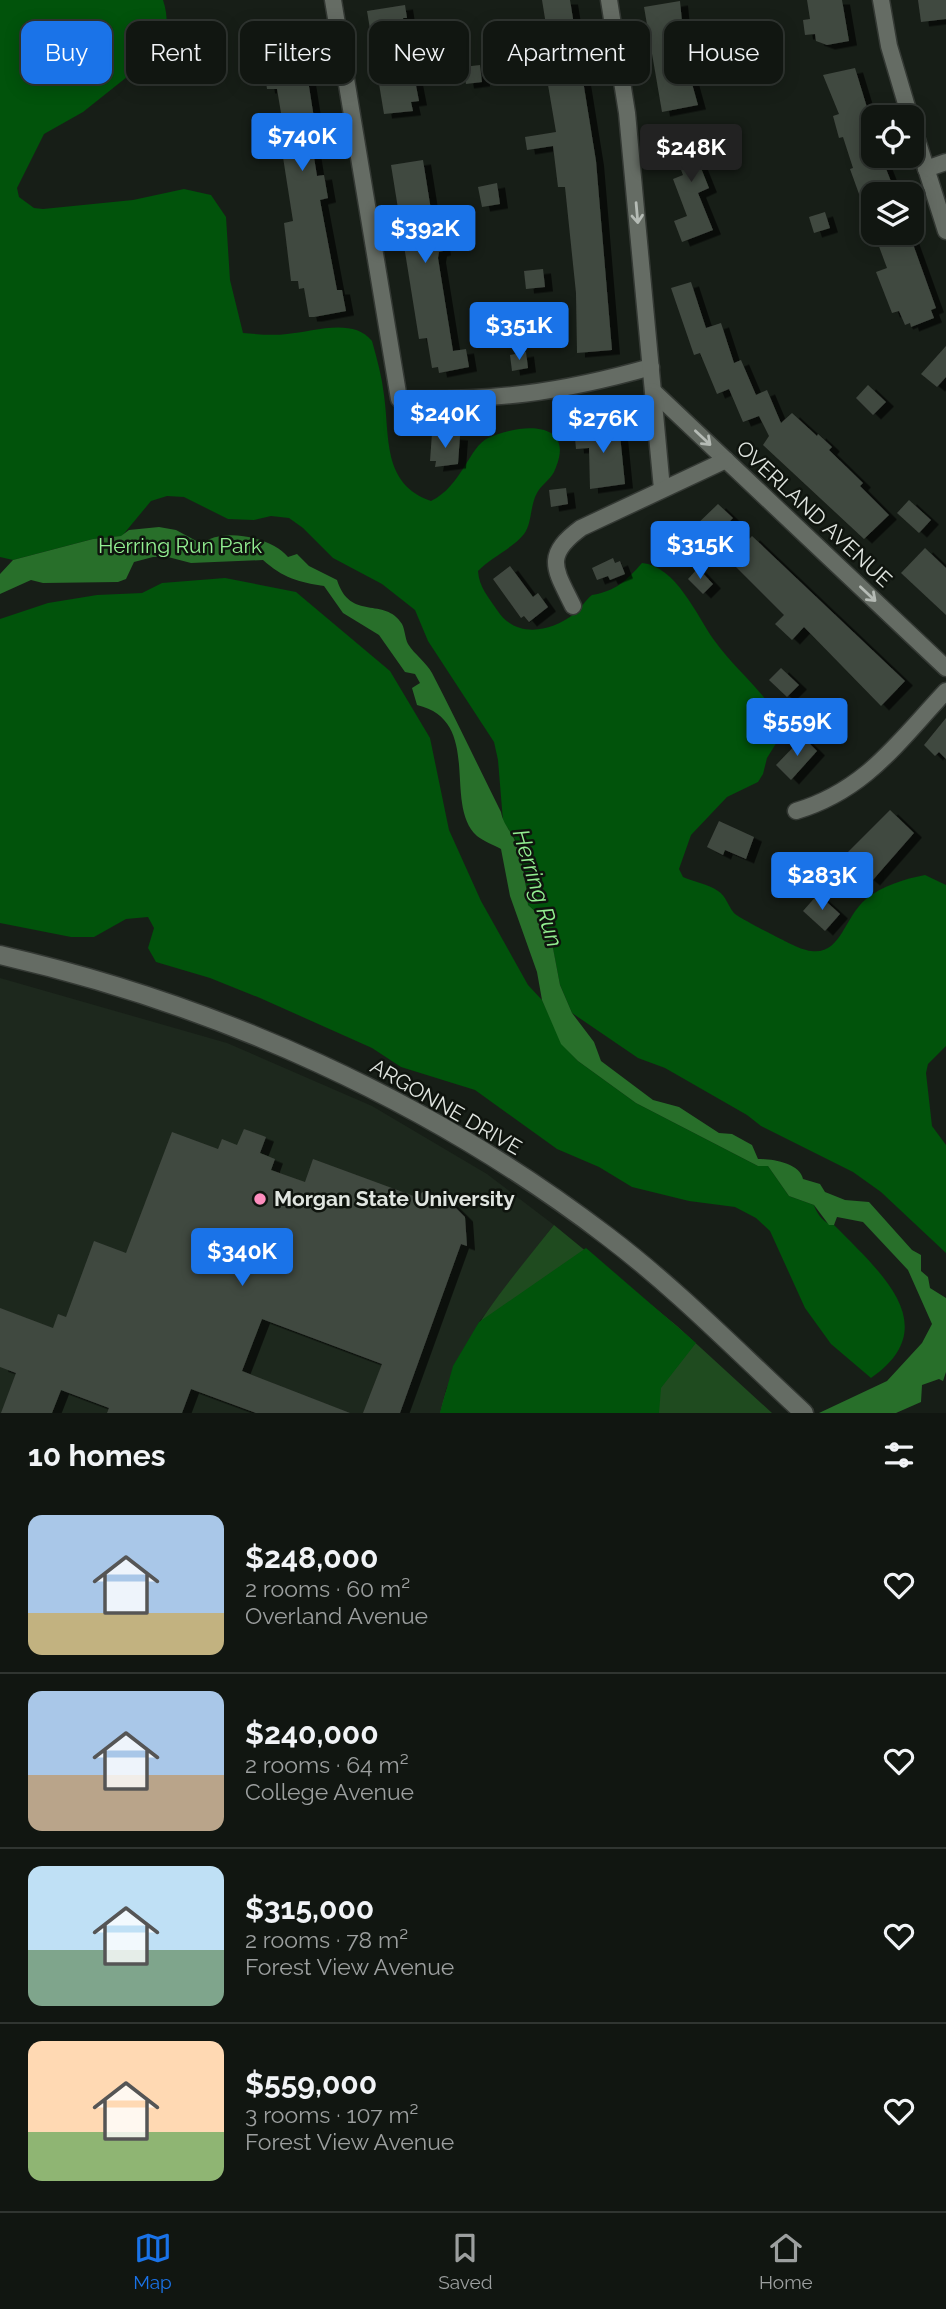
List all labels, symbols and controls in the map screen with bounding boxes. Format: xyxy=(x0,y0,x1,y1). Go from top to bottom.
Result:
chip: Buy xyxy=(21,21,112,84)
chip: Rent xyxy=(126,21,226,84)
chip: Filters xyxy=(240,21,355,84)
chip: New xyxy=(369,21,469,84)
chip: Apartment xyxy=(483,21,650,84)
chip: House xyxy=(664,21,783,84)
map controls xyxy=(861,105,924,245)
button: locate xyxy=(861,105,924,168)
pin: $740K xyxy=(253,114,351,173)
text: $740K xyxy=(267,122,337,149)
pin: $248K xyxy=(642,124,740,184)
text: $248K xyxy=(656,133,726,160)
button: layers xyxy=(861,182,924,245)
one-way arrow xyxy=(631,201,644,224)
pin: $392K xyxy=(376,205,474,265)
text: $392K xyxy=(390,214,460,241)
pin: $351K xyxy=(470,302,568,362)
text: $351K xyxy=(486,311,552,338)
pin: $240K xyxy=(396,391,494,450)
pin: $276K xyxy=(554,396,652,455)
text: $240K xyxy=(410,399,480,426)
text: $276K xyxy=(568,404,638,431)
one-way arrow xyxy=(694,430,712,446)
street label: OVERLAND AVENUE xyxy=(732,435,897,592)
pin: $315K xyxy=(651,522,749,581)
text: $315K xyxy=(667,530,733,557)
park label: Herring Run Park xyxy=(98,533,262,558)
one-way arrow xyxy=(859,586,876,603)
pin: $559K xyxy=(748,698,846,758)
text: $559K xyxy=(762,707,832,734)
water label: Herring Run xyxy=(508,826,569,950)
pin: $283K xyxy=(773,852,871,912)
text: $283K xyxy=(787,861,857,888)
street label: ARGONNE DRIVE xyxy=(366,1053,526,1160)
place label: Morgan State University xyxy=(274,1186,515,1211)
marker: Morgan State University xyxy=(252,1191,268,1207)
pin: $340K xyxy=(193,1228,291,1288)
text: $340K xyxy=(207,1237,277,1264)
icon: filters xyxy=(880,1436,918,1474)
text: 10 homes xyxy=(28,1438,165,1473)
text: $248,000 xyxy=(245,1540,378,1575)
icon: home xyxy=(84,1543,168,1627)
icon: heart xyxy=(880,1566,918,1604)
text: 2 rooms · 60 m² xyxy=(245,1575,410,1602)
text: Overland Avenue xyxy=(245,1602,428,1629)
text: $240,000 xyxy=(245,1716,379,1751)
icon: home xyxy=(84,1719,168,1803)
icon: heart xyxy=(880,1742,918,1780)
text: 2 rooms · 64 m² xyxy=(245,1751,409,1778)
text: College Avenue xyxy=(245,1778,414,1805)
text: $315,000 xyxy=(245,1891,374,1926)
icon: home xyxy=(84,1894,168,1978)
icon: heart xyxy=(880,1917,918,1955)
text: 2 rooms · 78 m² xyxy=(245,1926,408,1953)
text: Forest View Avenue xyxy=(245,1953,454,1980)
text: $559,000 xyxy=(245,2066,377,2101)
icon: home xyxy=(84,2069,168,2153)
icon: heart xyxy=(880,2092,918,2130)
text: 3 rooms · 107 m² xyxy=(245,2101,419,2128)
text: Forest View Avenue xyxy=(245,2128,454,2155)
tab: Map xyxy=(133,2229,172,2293)
tab: Saved xyxy=(438,2229,493,2293)
tab: Home xyxy=(759,2229,813,2293)

